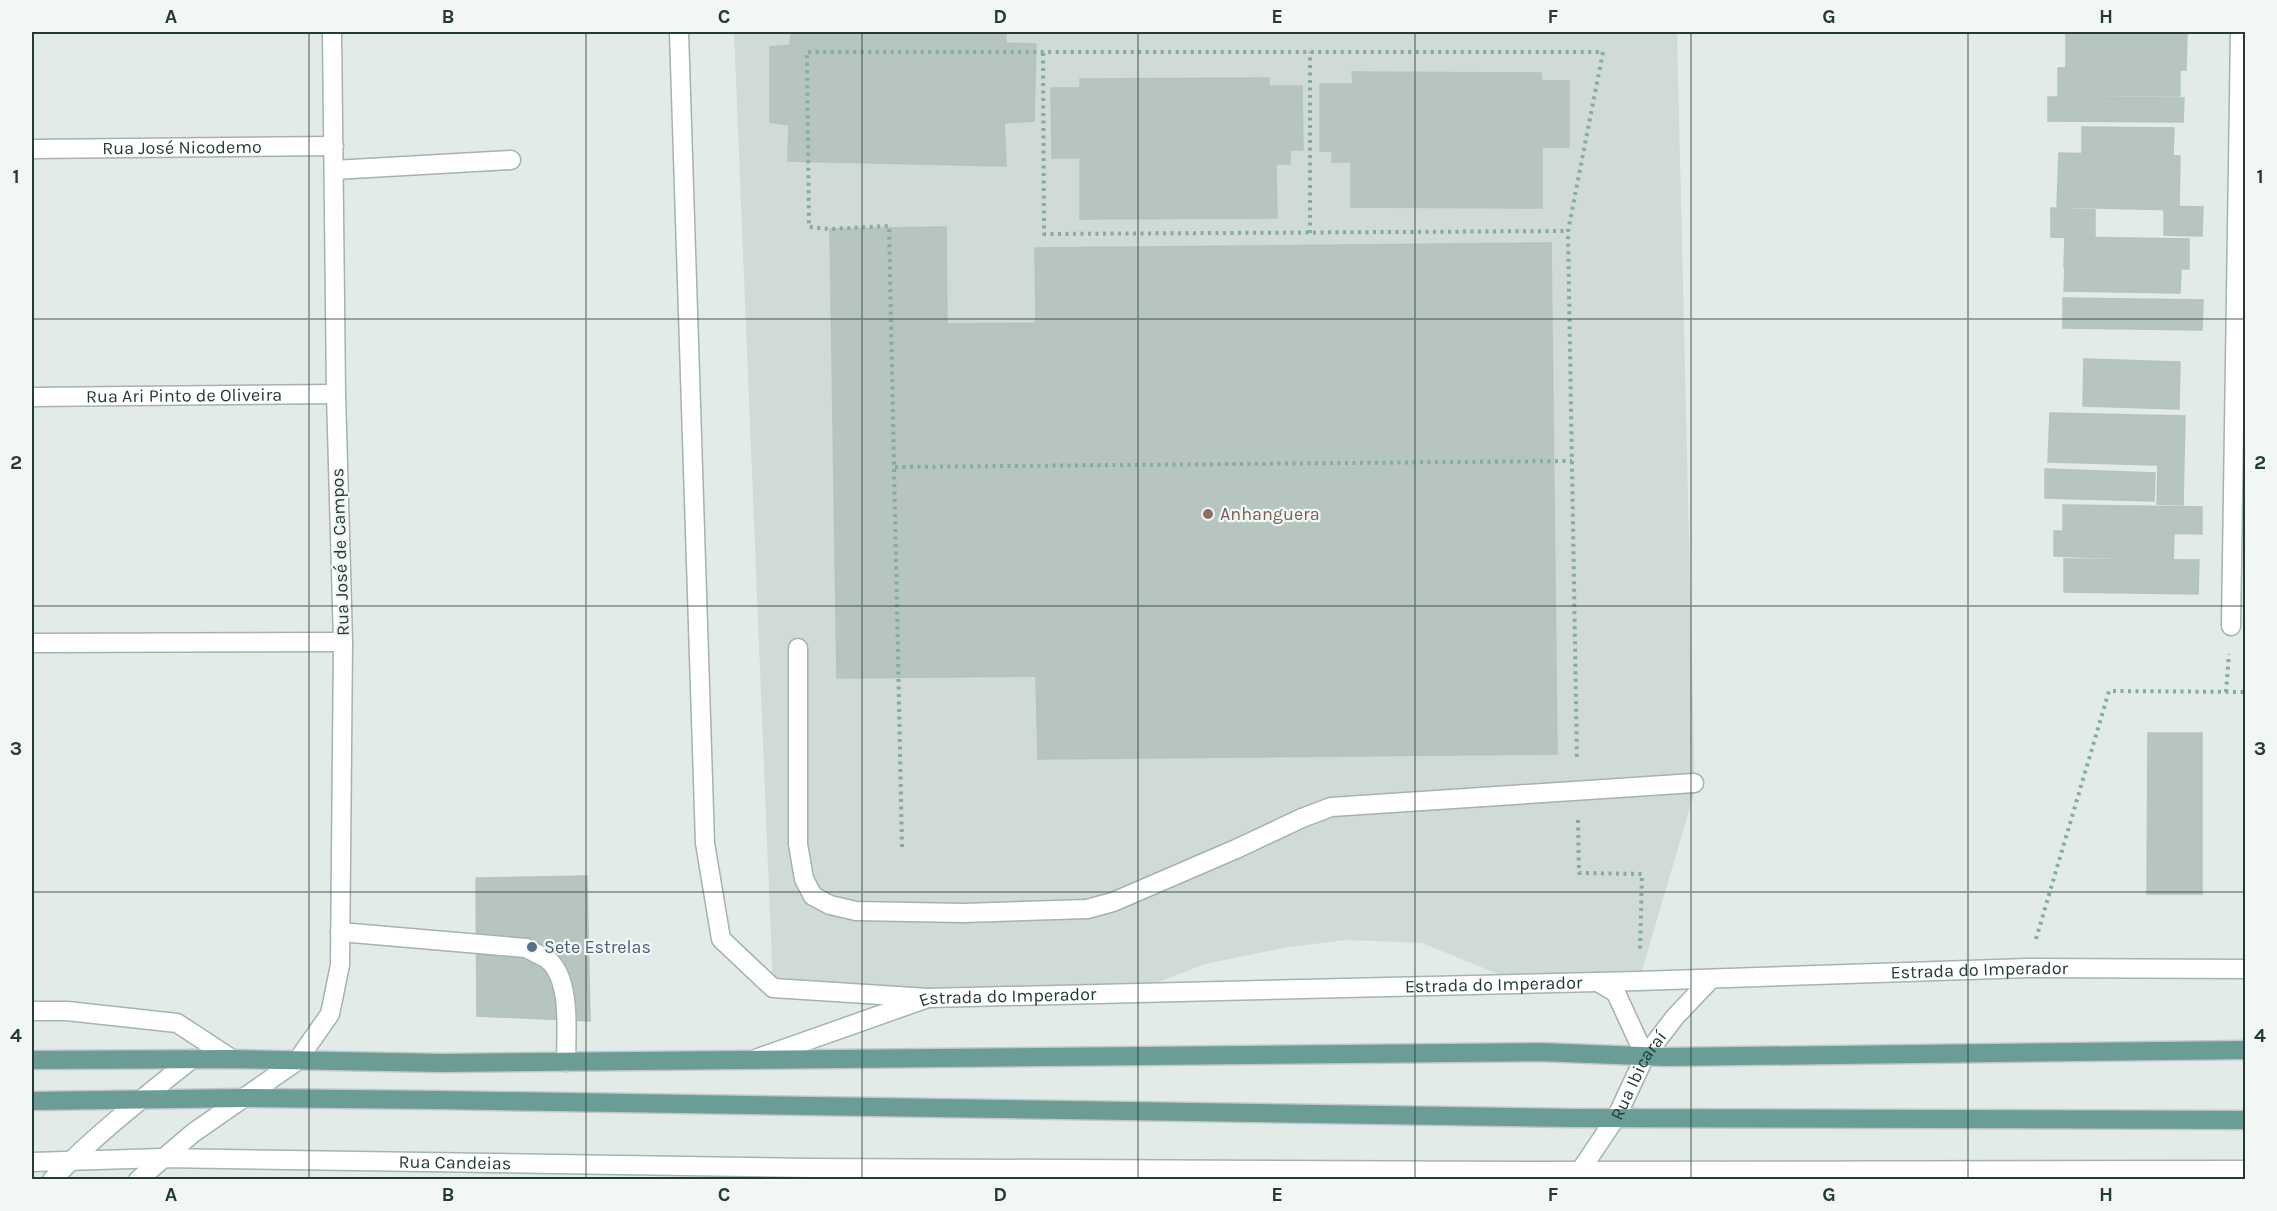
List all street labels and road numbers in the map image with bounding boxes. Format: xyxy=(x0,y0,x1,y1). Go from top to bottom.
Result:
street label: Rua José Nicodemo xyxy=(102,136,262,159)
street label: Rua Ari Pinto de Oliveira xyxy=(86,384,282,407)
street label: Rua José de Campos xyxy=(326,468,354,636)
street label: Estrada do Imperador xyxy=(1890,957,2069,984)
street label: Estrada do Imperador xyxy=(1405,971,1583,998)
street label: Estrada do Imperador xyxy=(916,983,1097,1011)
street label: Rua Ibicaraí xyxy=(1606,1026,1672,1124)
street label: Rua Candeias xyxy=(398,1151,511,1174)

